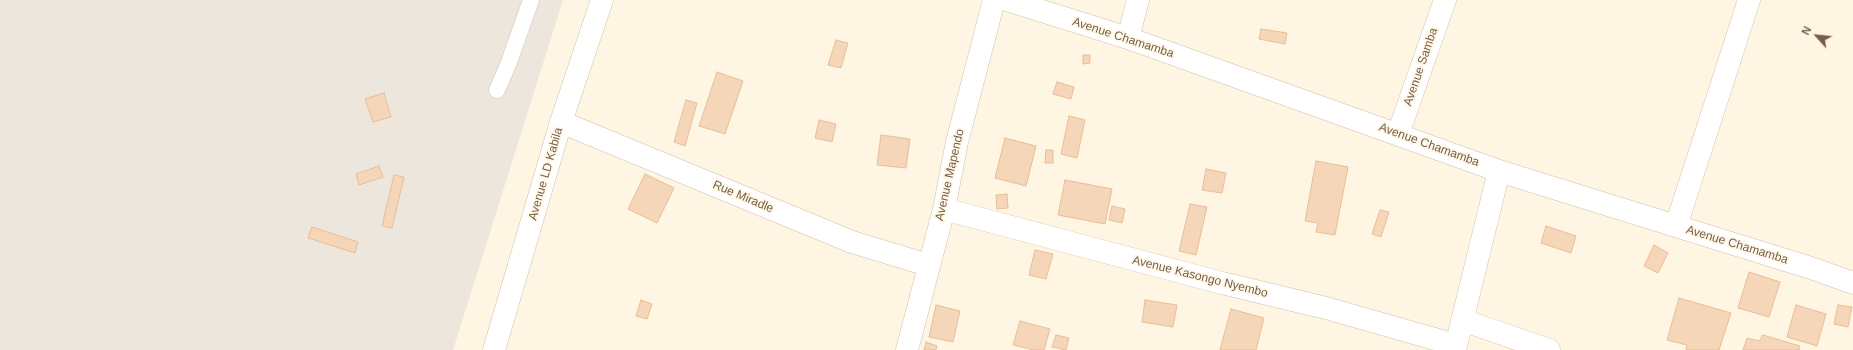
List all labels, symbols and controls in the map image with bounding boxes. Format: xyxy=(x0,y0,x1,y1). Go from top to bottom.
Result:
street label: Avenue Chamamba xyxy=(1070,15,1176,61)
north arrow xyxy=(1797,16,1837,56)
text: N xyxy=(1799,24,1813,37)
street label: Avenue Samba xyxy=(1401,26,1441,108)
street label: Avenue Chamamba xyxy=(1377,120,1481,170)
street label: Avenue LD Kabila xyxy=(526,126,566,222)
street label: Avenue Mapendo xyxy=(932,128,968,222)
street label: Rue Miradle xyxy=(710,178,776,216)
street label: Avenue Chamamba xyxy=(1684,223,1790,267)
street label: Avenue Kasongo Nyembo xyxy=(1131,253,1269,301)

